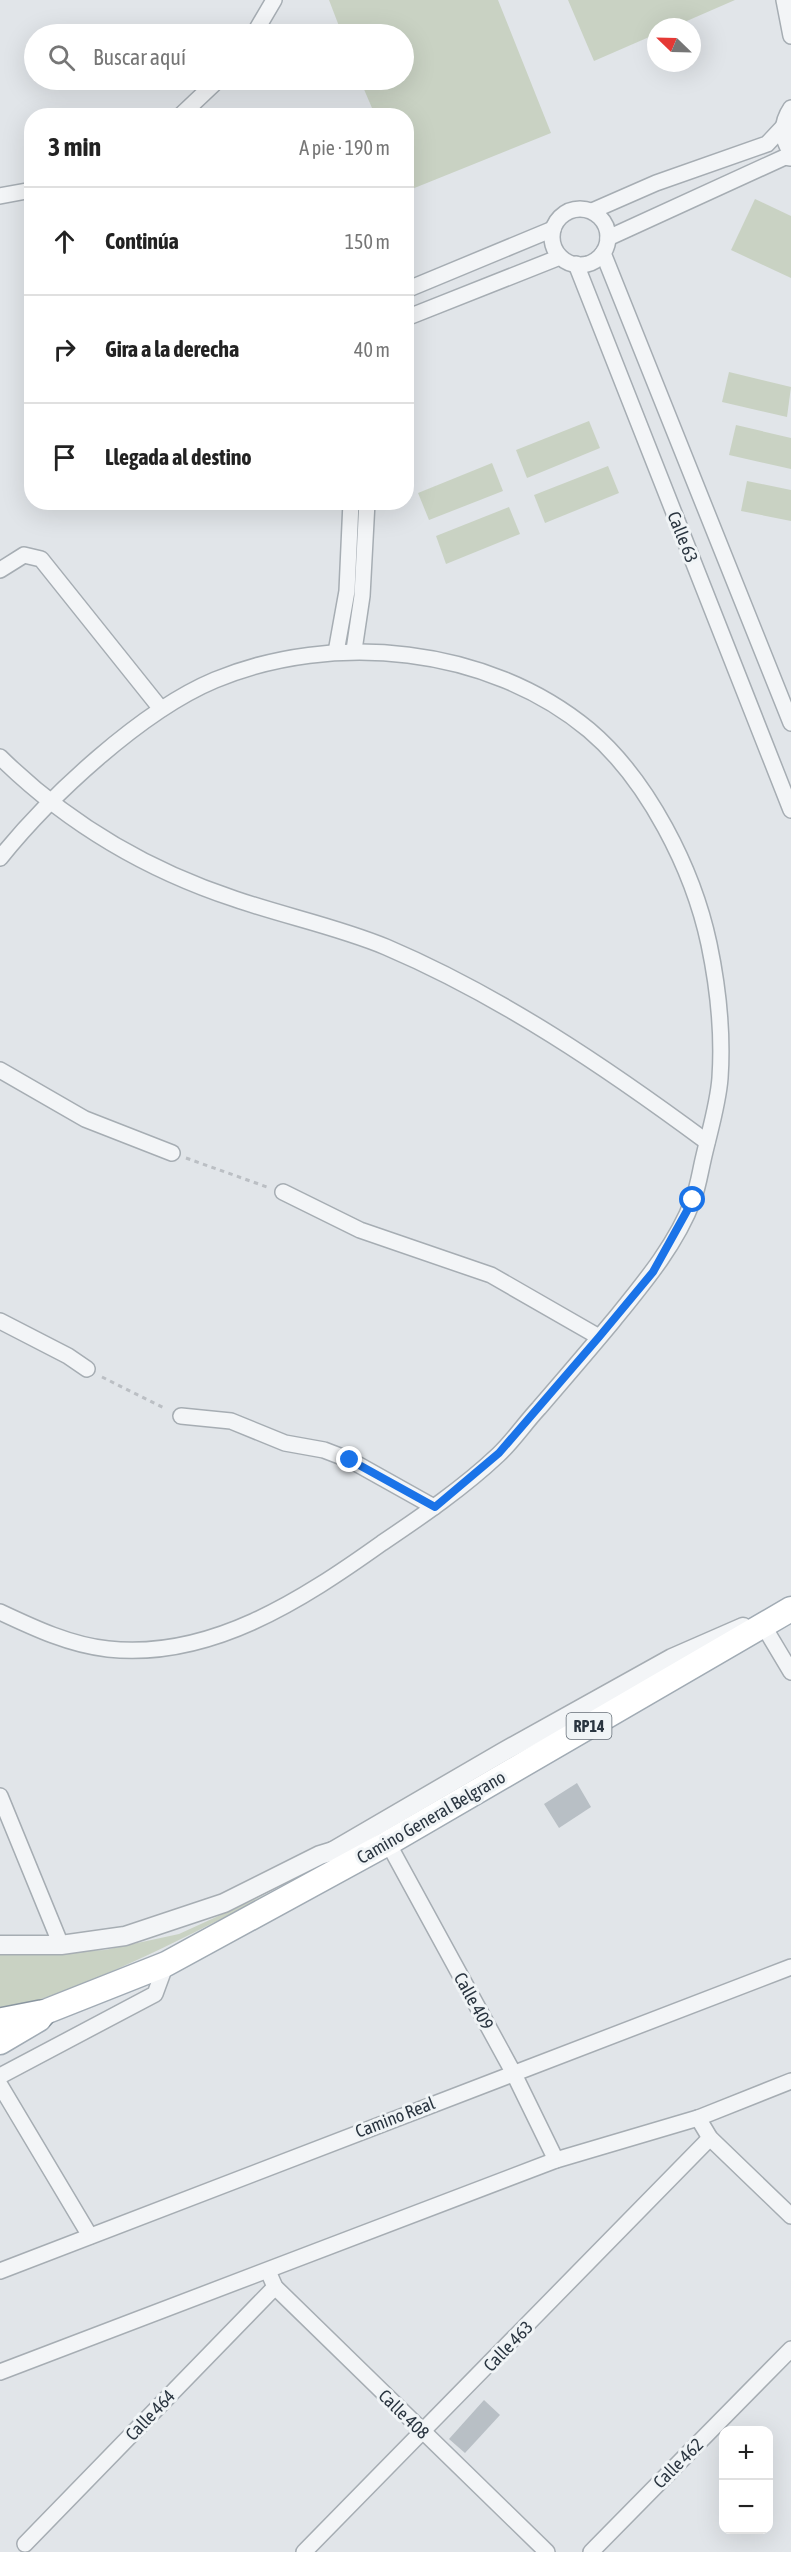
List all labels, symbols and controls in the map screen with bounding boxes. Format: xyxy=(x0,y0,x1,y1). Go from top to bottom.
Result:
north arrow xyxy=(647,18,701,72)
search box xyxy=(24,24,414,90)
icon: search xyxy=(45,41,78,74)
text: Buscar aquí xyxy=(93,44,186,70)
text: 3 min xyxy=(48,132,101,162)
text: A pie · 190 m xyxy=(299,136,390,159)
icon: ahead xyxy=(48,225,81,258)
text: Continúa xyxy=(105,228,179,254)
text: 150 m xyxy=(345,230,390,253)
icon: right xyxy=(48,333,81,366)
text: Gira a la derecha xyxy=(105,336,239,362)
text: 40 m xyxy=(354,338,390,361)
icon: arrive xyxy=(48,441,81,474)
text: Llegada al destino xyxy=(105,444,252,470)
street label: Calle 63 xyxy=(663,508,703,566)
route start xyxy=(679,1186,705,1212)
route end xyxy=(336,1446,362,1472)
road number: RP14 xyxy=(566,1713,612,1739)
street label: Camino General Belgrano xyxy=(353,1766,509,1868)
street label: Calle 409 xyxy=(450,1969,498,2033)
street label: Camino Real xyxy=(352,2092,438,2142)
street label: Calle 463 xyxy=(479,2316,537,2376)
street label: Calle 464 xyxy=(121,2385,179,2445)
street label: Calle 408 xyxy=(374,2385,434,2443)
map controls xyxy=(719,2426,773,2534)
button: + xyxy=(719,2426,773,2480)
street label: Calle 462 xyxy=(649,2434,707,2492)
button: − xyxy=(719,2480,773,2534)

